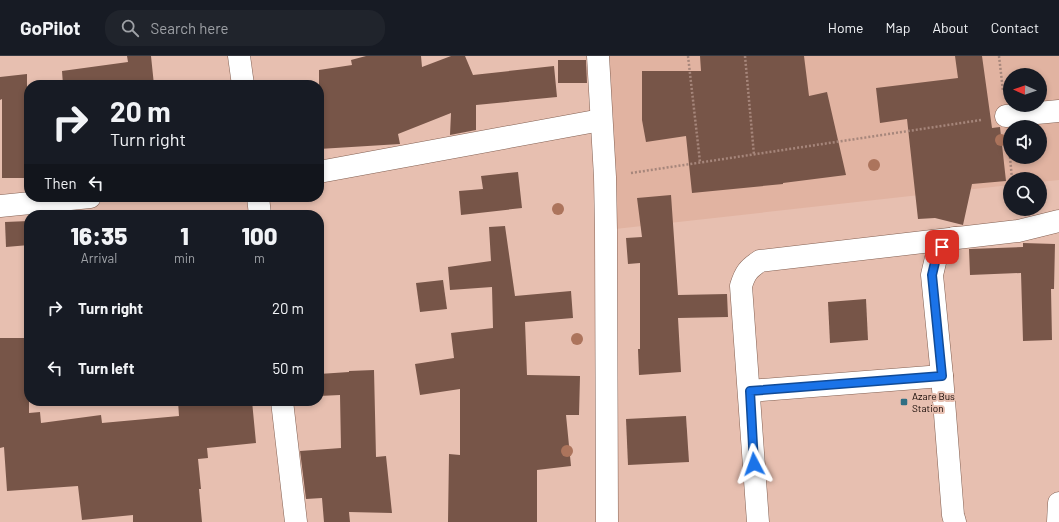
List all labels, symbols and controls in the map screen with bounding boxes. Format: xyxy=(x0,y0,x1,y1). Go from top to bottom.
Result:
search box xyxy=(105,10,385,46)
text: GoPilot xyxy=(20,16,81,39)
icon: search xyxy=(119,17,141,39)
text: Search here xyxy=(151,19,229,37)
text: Home xyxy=(828,19,864,36)
text: Map xyxy=(886,19,910,36)
text: About xyxy=(932,19,969,36)
text: Contact xyxy=(991,19,1039,36)
north arrow xyxy=(1003,68,1047,112)
map controls xyxy=(1003,68,1047,216)
text: 20 m xyxy=(110,94,171,128)
icon: right xyxy=(44,96,96,148)
button: sound xyxy=(1003,120,1047,164)
text: Turn right xyxy=(110,128,186,150)
icon: left xyxy=(85,172,107,194)
button: search xyxy=(1003,172,1047,216)
text: Then xyxy=(44,174,77,192)
text: 16:35 xyxy=(71,221,127,250)
text: 1 xyxy=(180,221,189,250)
text: 100 xyxy=(242,221,277,250)
pin xyxy=(925,230,959,264)
icon: arrive xyxy=(931,236,953,258)
text: Arrival xyxy=(81,250,117,266)
text: min xyxy=(174,250,195,266)
text: m xyxy=(254,250,265,266)
icon: right xyxy=(44,297,66,319)
text: Turn right xyxy=(78,299,143,317)
text: 20 m xyxy=(272,299,304,317)
icon: left xyxy=(44,357,66,379)
text: Turn left xyxy=(78,359,134,377)
text: 50 m xyxy=(272,359,304,377)
place label: Azare Bus Station xyxy=(912,390,955,414)
marker: Azare Bus Station xyxy=(899,397,909,407)
position arrow xyxy=(733,443,775,485)

